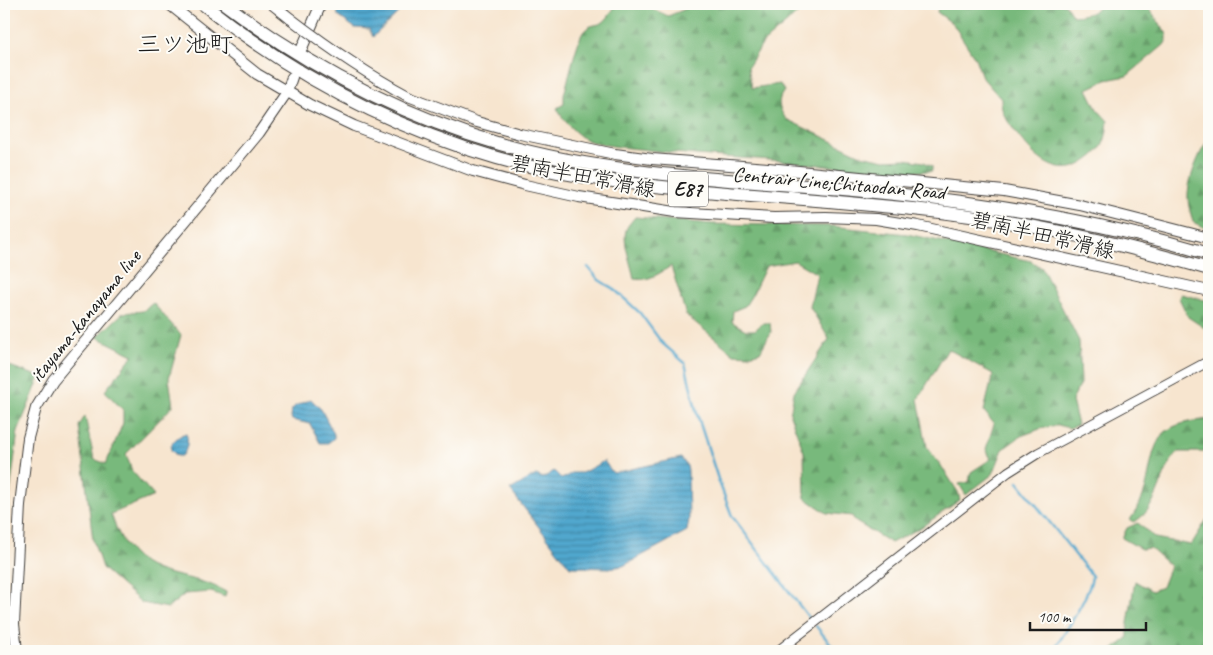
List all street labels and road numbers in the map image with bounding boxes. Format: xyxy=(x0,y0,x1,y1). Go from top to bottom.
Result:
street label: 碧南半田常滑線 xyxy=(508,149,658,203)
street label: Centrair Line;Chitaodan Road xyxy=(732,161,950,206)
road number: E87 xyxy=(668,172,708,206)
street label: 碧南半田常滑線 xyxy=(968,206,1118,264)
street label: itayama-kanayama line xyxy=(24,244,147,388)

